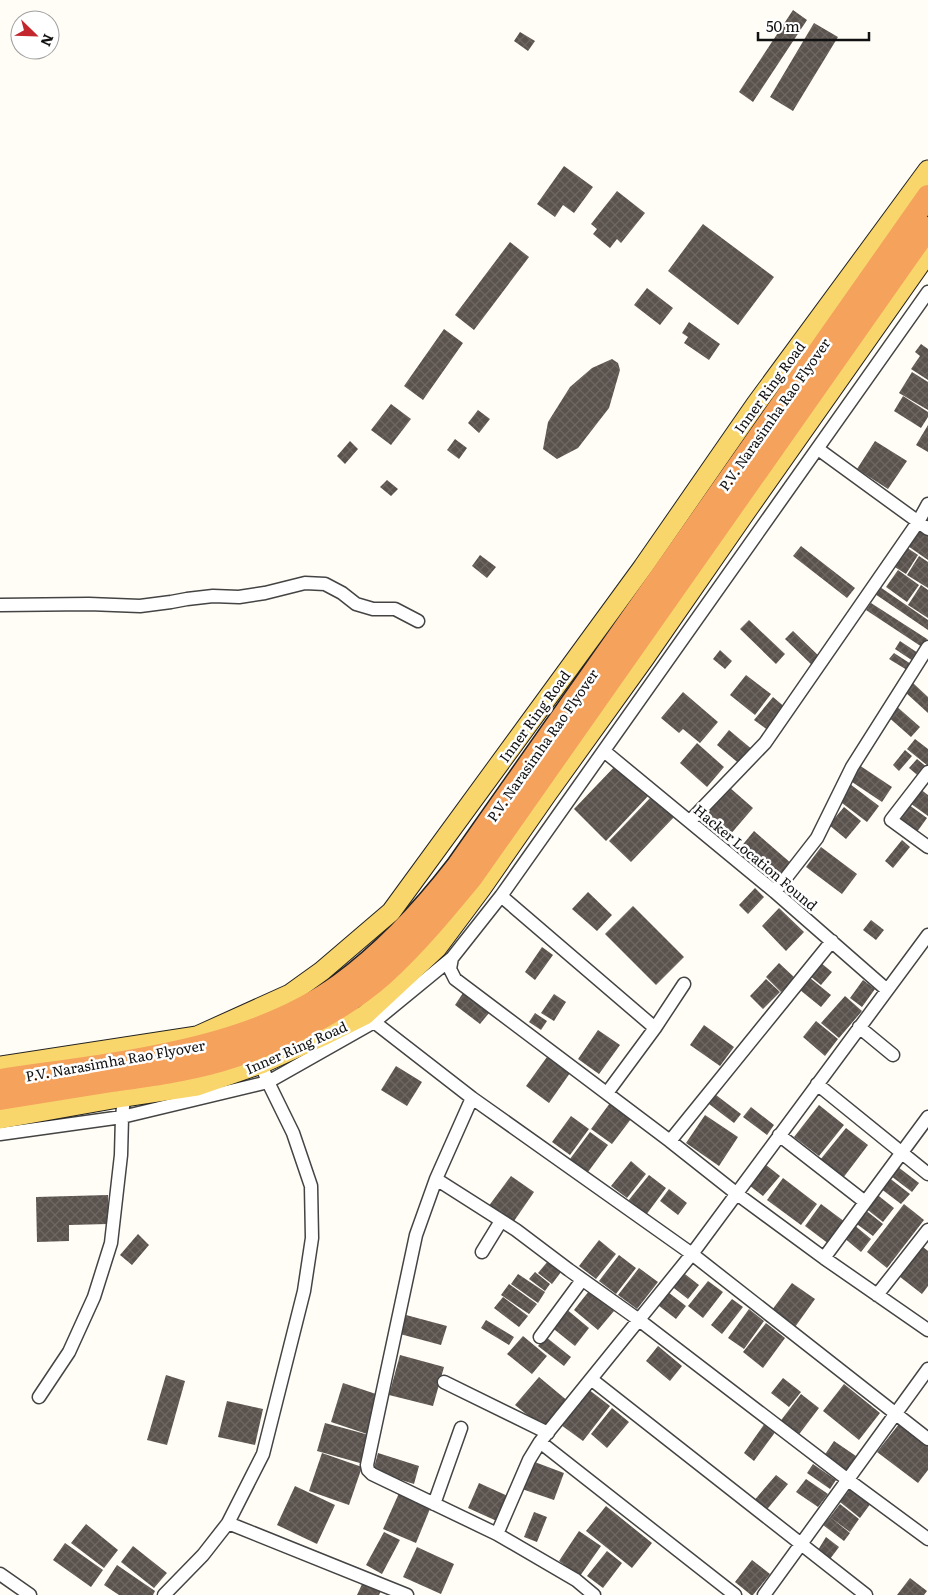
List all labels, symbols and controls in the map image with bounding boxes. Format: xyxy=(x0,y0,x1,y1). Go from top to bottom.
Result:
north arrow xyxy=(10,10,60,60)
scale bar xyxy=(758,10,869,42)
text: 50 m xyxy=(766,14,800,37)
text: N xyxy=(36,31,59,50)
street label: P.V. Narasimha Rao Flyover xyxy=(714,333,835,494)
street label: Inner Ring Road xyxy=(729,337,809,437)
street label: P.V. Narasimha Rao Flyover xyxy=(482,664,603,825)
street label: Inner Ring Road xyxy=(494,666,574,766)
street label: Hacker Location Found xyxy=(690,799,822,915)
street label: Inner Ring Road xyxy=(242,1015,350,1078)
street label: P.V. Narasimha Rao Flyover xyxy=(24,1034,207,1086)

